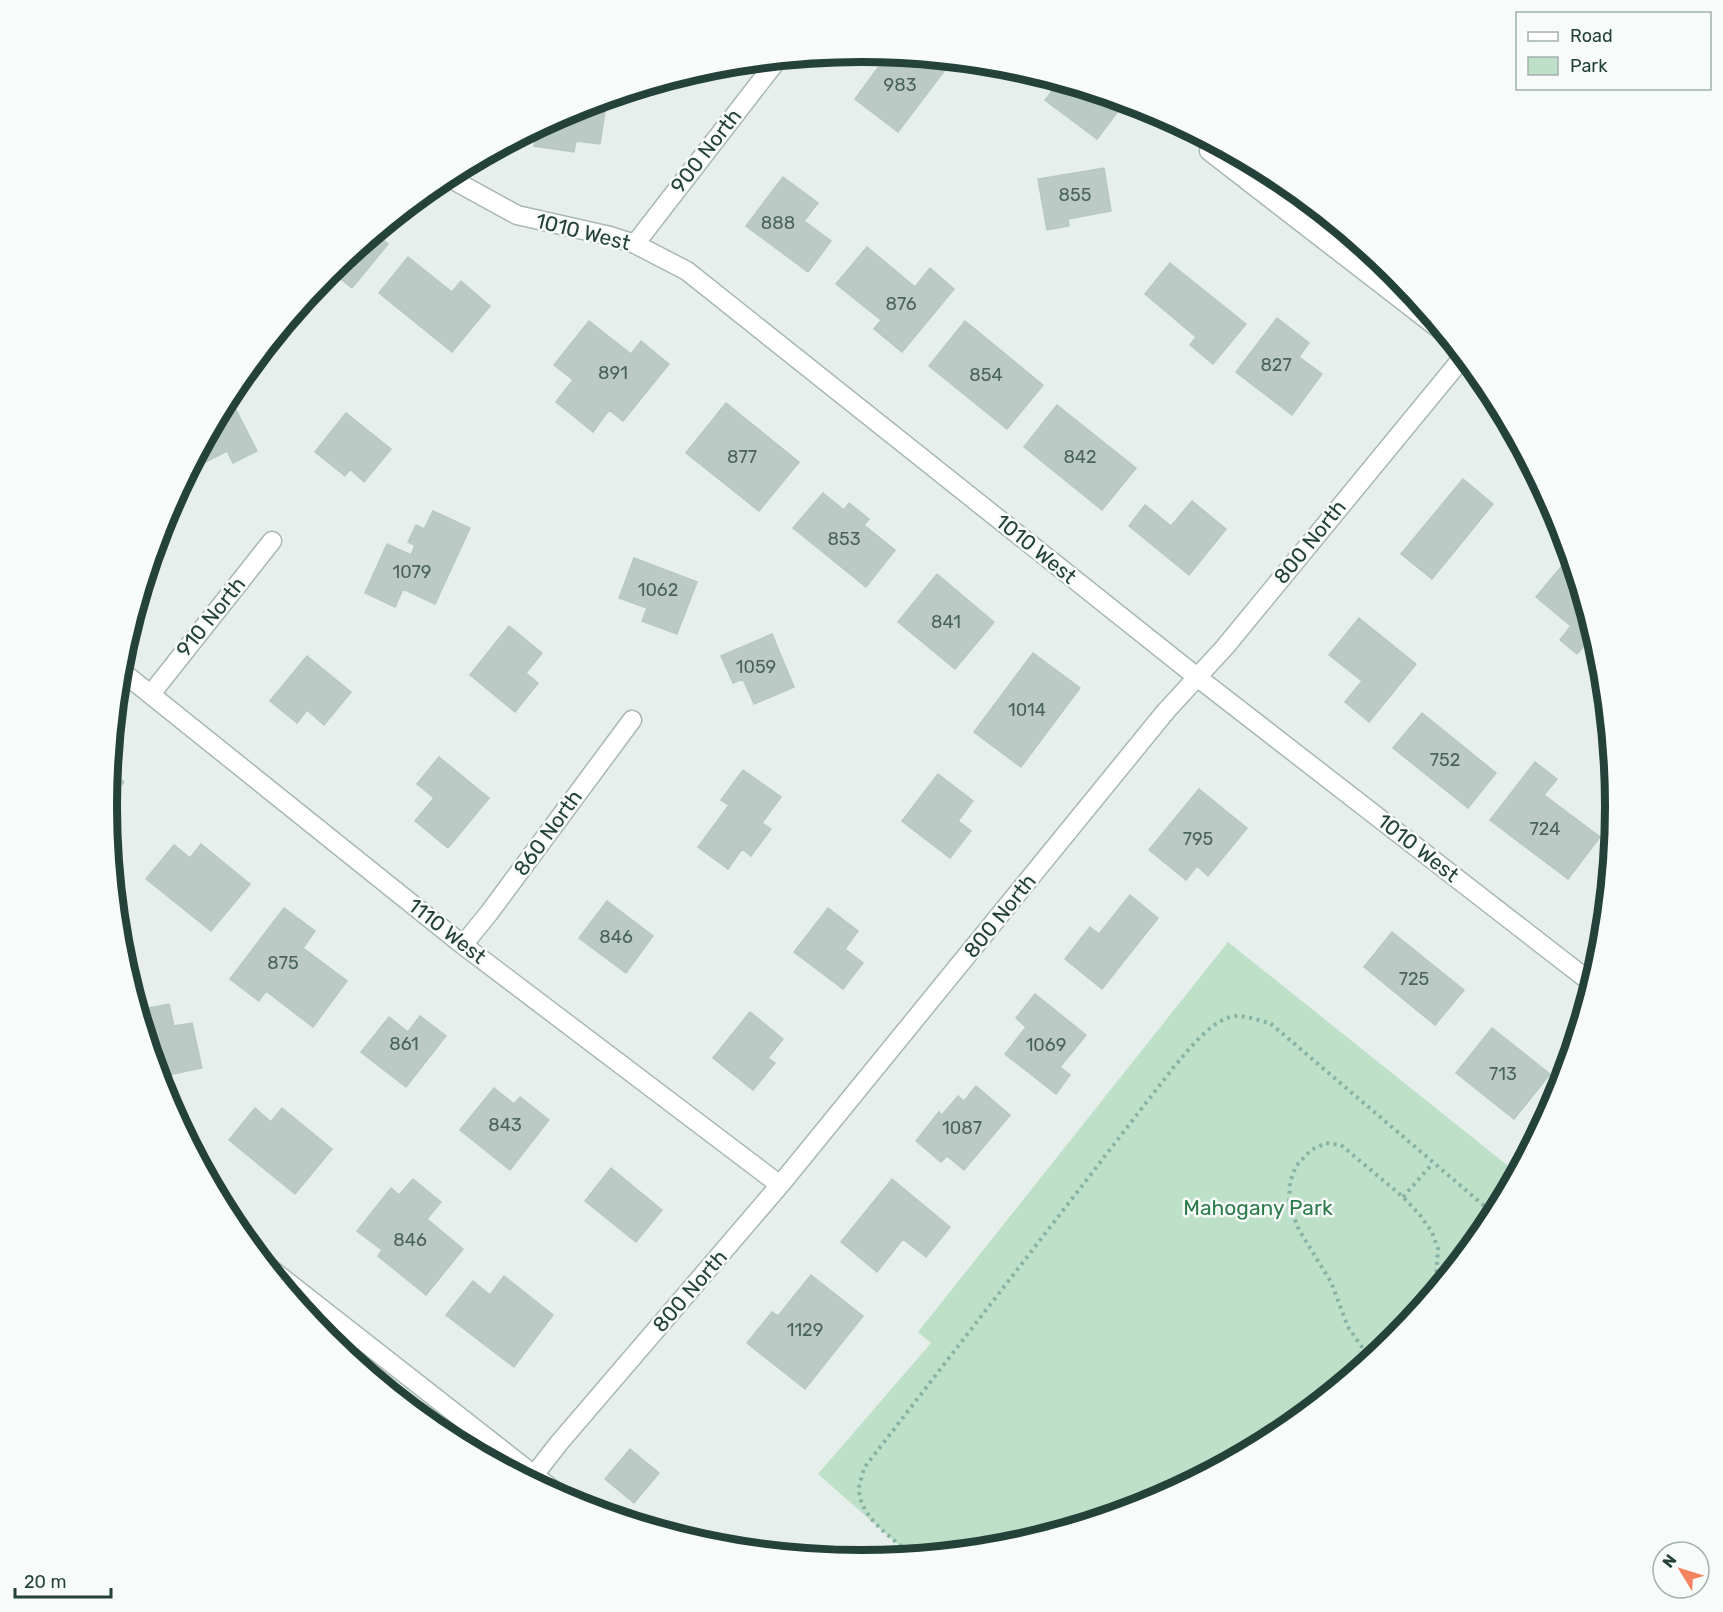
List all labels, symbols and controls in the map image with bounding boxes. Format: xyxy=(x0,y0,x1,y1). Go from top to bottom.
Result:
legend xyxy=(1516,12,1711,90)
text: Road xyxy=(1570,25,1613,47)
text: Park xyxy=(1570,55,1608,77)
house number: 983 xyxy=(884,74,916,96)
street label: 900 North xyxy=(665,104,746,198)
house number: 855 xyxy=(1059,184,1091,206)
street label: 1010 West xyxy=(533,208,633,255)
house number: 888 xyxy=(761,212,795,234)
house number: 876 xyxy=(886,293,917,315)
house number: 827 xyxy=(1260,354,1292,376)
house number: 891 xyxy=(598,362,628,384)
house number: 854 xyxy=(969,364,1003,386)
house number: 877 xyxy=(727,446,757,468)
house number: 842 xyxy=(1063,446,1097,468)
street label: 800 North xyxy=(1268,495,1351,589)
street label: 1010 West xyxy=(991,509,1082,589)
house number: 853 xyxy=(828,528,860,550)
house number: 1079 xyxy=(392,561,432,583)
street label: 910 North xyxy=(171,572,250,662)
house number: 1062 xyxy=(638,579,678,601)
house number: 841 xyxy=(931,611,961,633)
house number: 1059 xyxy=(736,656,776,678)
house number: 1014 xyxy=(1008,699,1046,721)
house number: 752 xyxy=(1430,749,1460,771)
street label: 860 North xyxy=(508,785,587,881)
street label: 1010 West xyxy=(1373,808,1464,887)
house number: 724 xyxy=(1530,818,1560,840)
house number: 795 xyxy=(1183,828,1213,850)
street label: 800 North xyxy=(958,869,1041,963)
street label: 1110 West xyxy=(403,892,491,969)
house number: 846 xyxy=(599,926,633,948)
house number: 875 xyxy=(267,952,299,974)
house number: 725 xyxy=(1399,968,1429,990)
house number: 861 xyxy=(389,1033,419,1055)
house number: 1069 xyxy=(1026,1034,1066,1056)
house number: 713 xyxy=(1489,1063,1517,1085)
house number: 843 xyxy=(488,1114,522,1136)
house number: 1087 xyxy=(942,1117,982,1139)
park label: Mahogany Park xyxy=(1183,1195,1333,1220)
house number: 846 xyxy=(393,1229,427,1251)
street label: 800 North xyxy=(647,1244,732,1337)
house number: 1129 xyxy=(787,1319,823,1341)
north arrow xyxy=(1651,1540,1711,1600)
text: N xyxy=(1659,1551,1681,1571)
scale bar xyxy=(15,1561,111,1599)
text: 20 m xyxy=(24,1571,66,1593)

